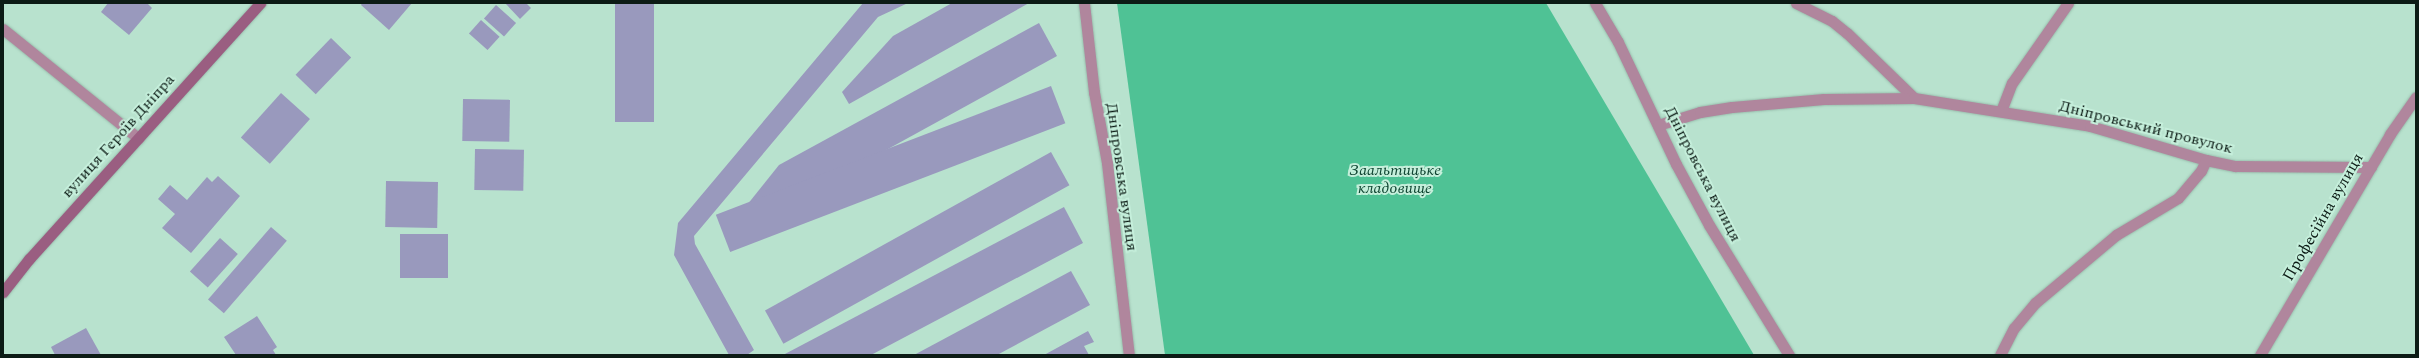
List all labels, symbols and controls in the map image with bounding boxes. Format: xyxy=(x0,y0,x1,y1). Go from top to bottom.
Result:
street label: вулиця Героїв Дніпра xyxy=(58,70,178,202)
street label: Дніпровський провулок xyxy=(2057,96,2235,158)
street label: Дніпровська вулиця xyxy=(1102,102,1142,252)
street label: Дніпровська вулиця xyxy=(1661,103,1745,245)
street label: Професійна вулиця xyxy=(2279,150,2367,284)
park label: Заальтицьке кладовище xyxy=(1349,160,1441,198)

